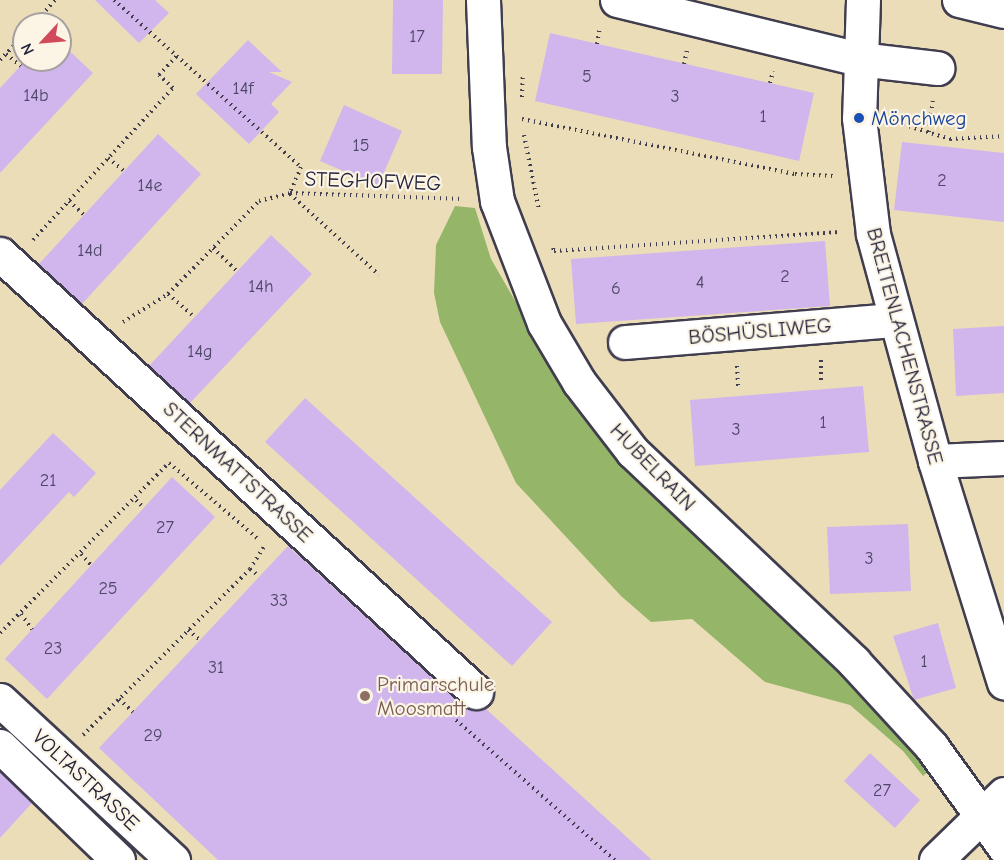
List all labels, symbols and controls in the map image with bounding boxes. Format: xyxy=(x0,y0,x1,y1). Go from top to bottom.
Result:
north arrow xyxy=(12,12,72,72)
house number: 17 xyxy=(409,26,425,48)
text: N xyxy=(17,40,38,58)
house number: 5 xyxy=(582,66,592,88)
house number: 14f xyxy=(233,78,253,100)
house number: 14b xyxy=(23,85,49,107)
house number: 3 xyxy=(670,86,680,108)
place label: Mönchweg xyxy=(871,105,967,131)
house number: 1 xyxy=(759,106,767,128)
marker: Mönchweg xyxy=(852,111,866,125)
house number: 15 xyxy=(353,135,369,157)
street label: STEGHOFWEG xyxy=(304,166,442,196)
house number: 2 xyxy=(937,170,947,192)
house number: 14e xyxy=(138,175,162,197)
street label: BREITENLACHENSTRASSE xyxy=(861,225,949,467)
house number: 14d xyxy=(77,240,103,262)
house number: 2 xyxy=(780,266,790,288)
house number: 4 xyxy=(696,272,704,294)
house number: 14h xyxy=(248,276,274,298)
house number: 6 xyxy=(611,278,621,300)
street label: BÖSHÜSLIWEG xyxy=(687,312,833,350)
house number: 14g xyxy=(187,341,213,363)
street label: STERNMATTSTRASSE xyxy=(158,396,318,548)
house number: 1 xyxy=(819,412,827,434)
street label: HUBELRAIN xyxy=(605,418,701,516)
house number: 3 xyxy=(731,419,741,441)
house number: 21 xyxy=(40,470,56,492)
house number: 27 xyxy=(156,517,174,539)
house number: 3 xyxy=(864,548,874,570)
house number: 25 xyxy=(98,578,118,600)
house number: 33 xyxy=(270,590,288,612)
house number: 23 xyxy=(44,638,62,660)
house number: 1 xyxy=(920,651,928,673)
house number: 31 xyxy=(208,657,224,679)
place label: Primarschule Moosmatt xyxy=(377,671,494,721)
marker: Primarschule Moosmatt xyxy=(358,689,372,703)
street label: VOLTASTRASSE xyxy=(27,724,145,836)
house number: 29 xyxy=(144,725,162,747)
house number: 27 xyxy=(873,780,891,802)

